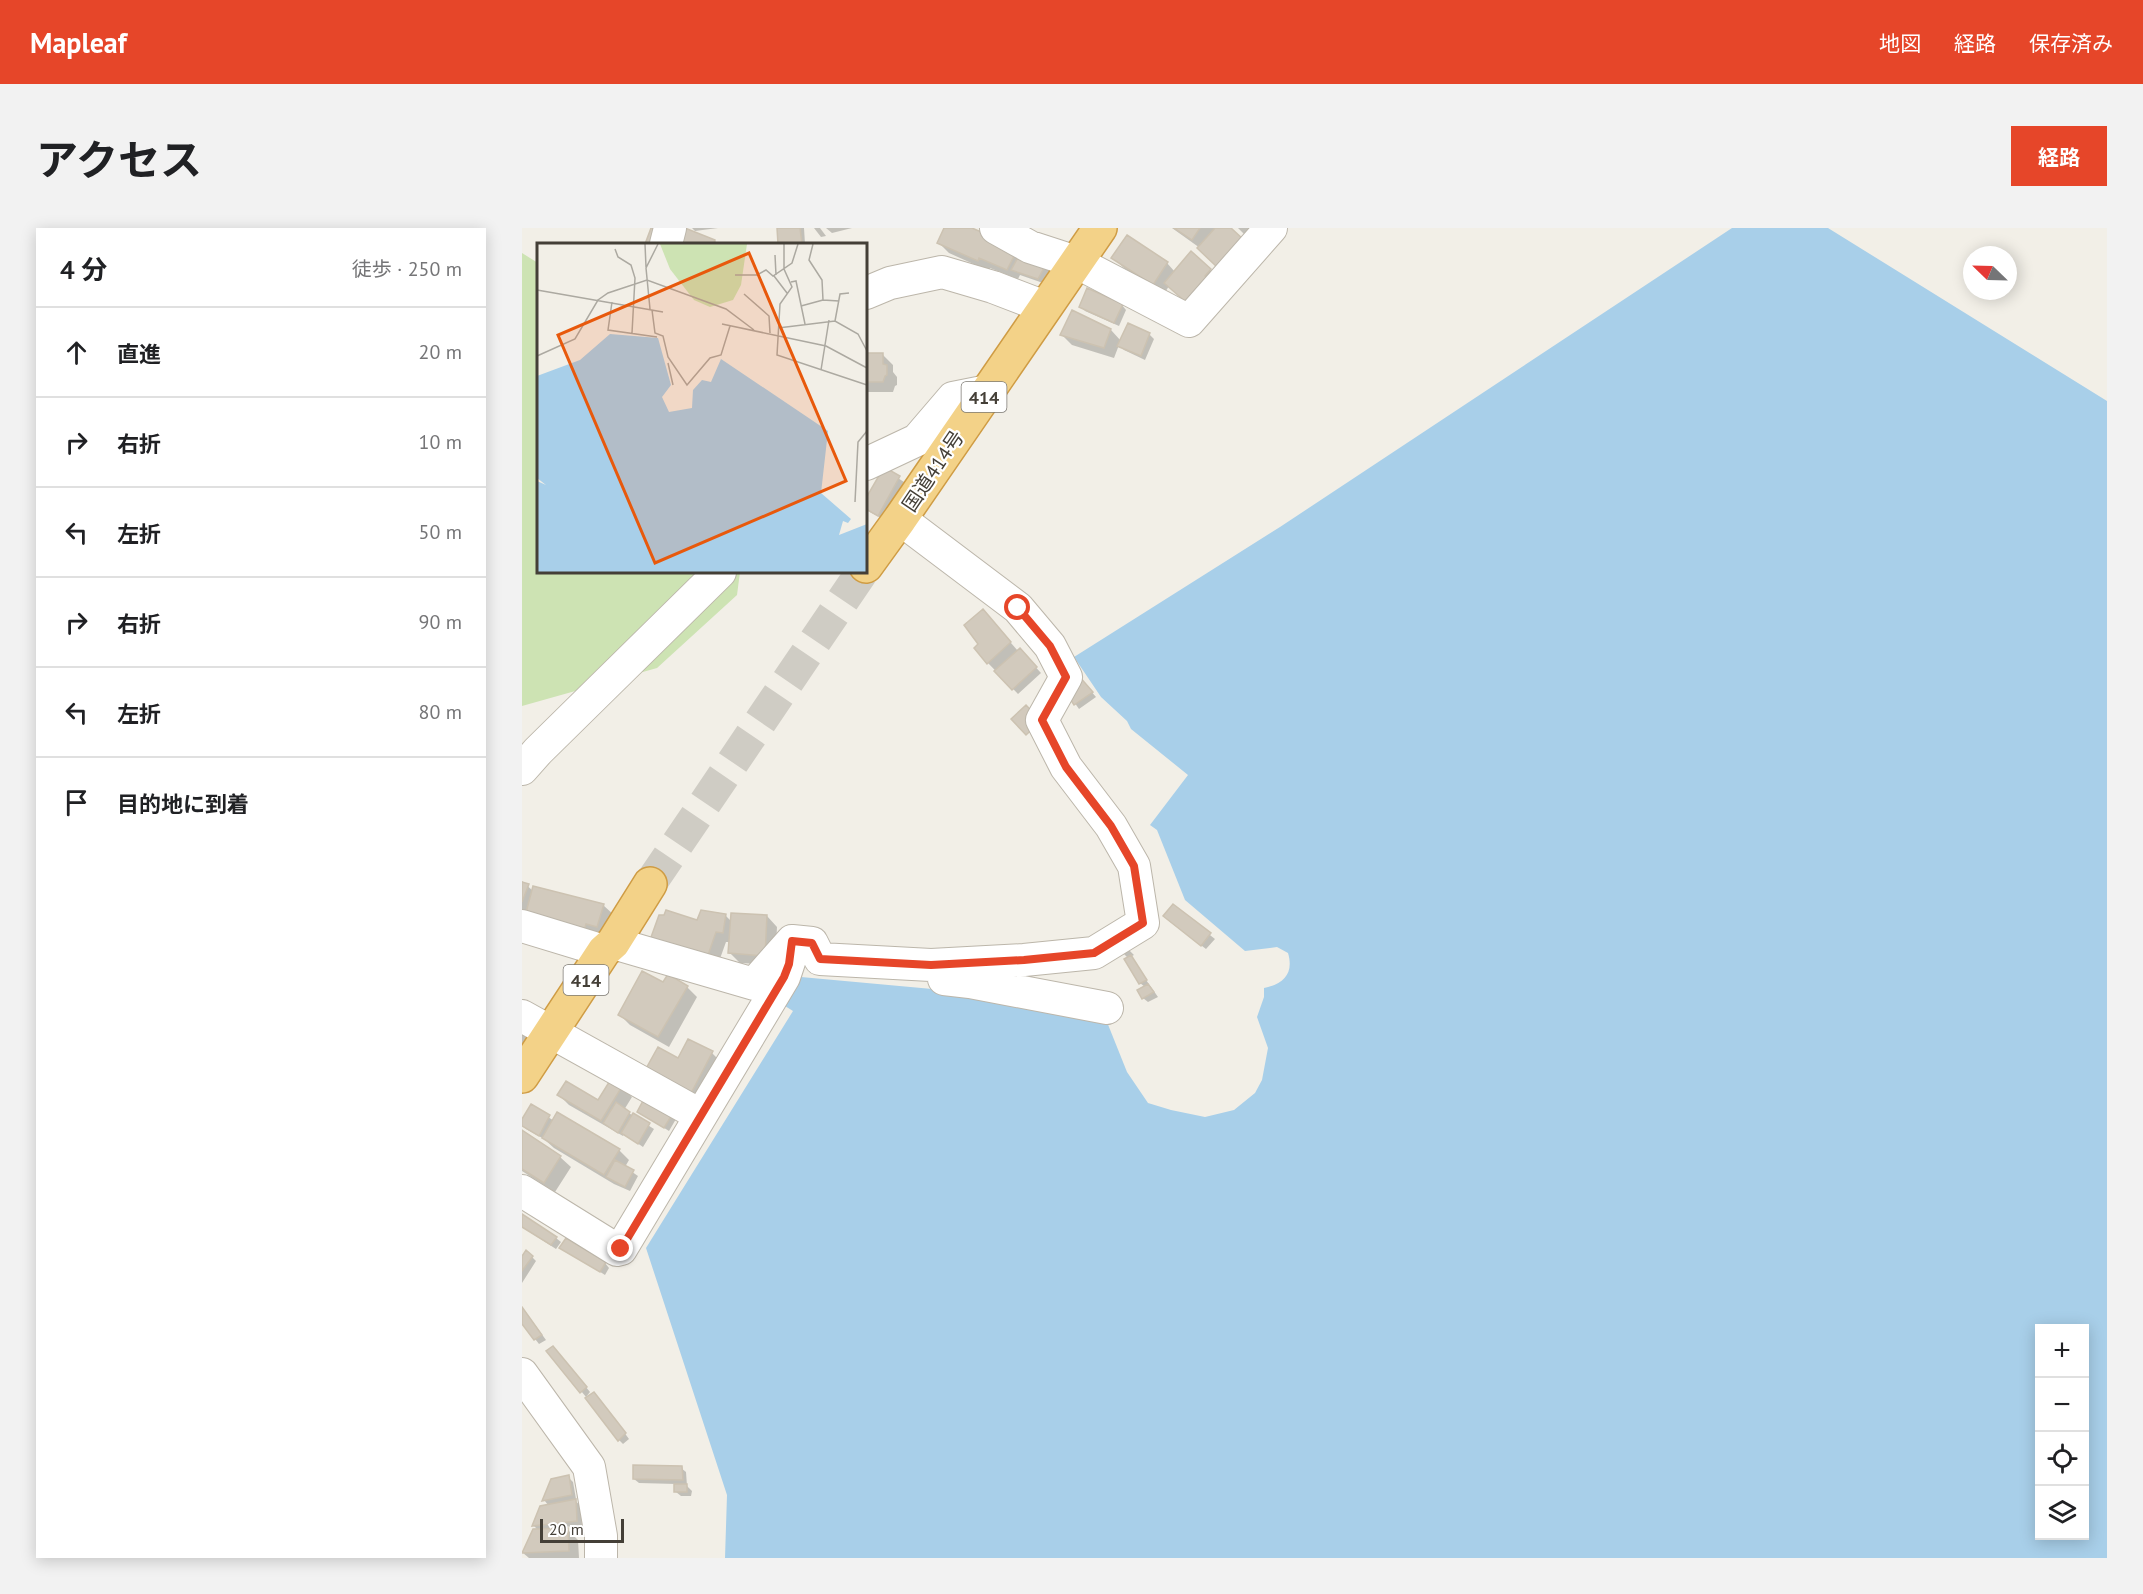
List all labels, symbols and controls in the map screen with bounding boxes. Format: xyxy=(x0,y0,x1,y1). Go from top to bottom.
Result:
text: Mapleaf xyxy=(30,24,127,61)
text: 地図 xyxy=(1879,30,1921,57)
text: 経路 xyxy=(1954,30,1996,57)
text: 保存済み xyxy=(2029,30,2113,57)
button: 経路 xyxy=(2011,126,2107,186)
text: アクセス xyxy=(36,132,202,187)
inset map xyxy=(537,243,867,573)
north arrow xyxy=(1963,246,2017,300)
text: 4 分 xyxy=(60,253,107,286)
text: 徒歩 · 250 m xyxy=(352,256,462,282)
icon: ahead xyxy=(60,336,93,369)
text: 20 m xyxy=(419,339,462,365)
text: 直進 xyxy=(117,340,161,368)
road number: 414 xyxy=(962,382,1006,412)
street label: 国道414号 xyxy=(896,425,970,517)
icon: right xyxy=(60,426,93,459)
text: 10 m xyxy=(419,429,462,455)
text: 右折 xyxy=(117,430,161,458)
icon: left xyxy=(60,516,93,549)
text: 50 m xyxy=(419,519,462,545)
text: 左折 xyxy=(117,520,161,548)
route start xyxy=(1004,594,1030,620)
icon: right xyxy=(60,606,93,639)
text: 90 m xyxy=(419,609,462,635)
text: 右折 xyxy=(117,610,161,638)
icon: left xyxy=(60,696,93,729)
text: 80 m xyxy=(419,699,462,725)
text: 左折 xyxy=(117,700,161,728)
icon: arrive xyxy=(60,786,93,819)
text: 目的地に到着 xyxy=(117,790,249,818)
road number: 414 xyxy=(564,965,608,995)
route end xyxy=(607,1235,633,1261)
map controls xyxy=(2035,1324,2089,1540)
button: + xyxy=(2035,1324,2089,1378)
button: − xyxy=(2035,1378,2089,1432)
button: locate xyxy=(2035,1432,2089,1486)
button: layers xyxy=(2035,1486,2089,1540)
scale bar xyxy=(540,1516,624,1544)
text: 20 m xyxy=(549,1519,584,1539)

